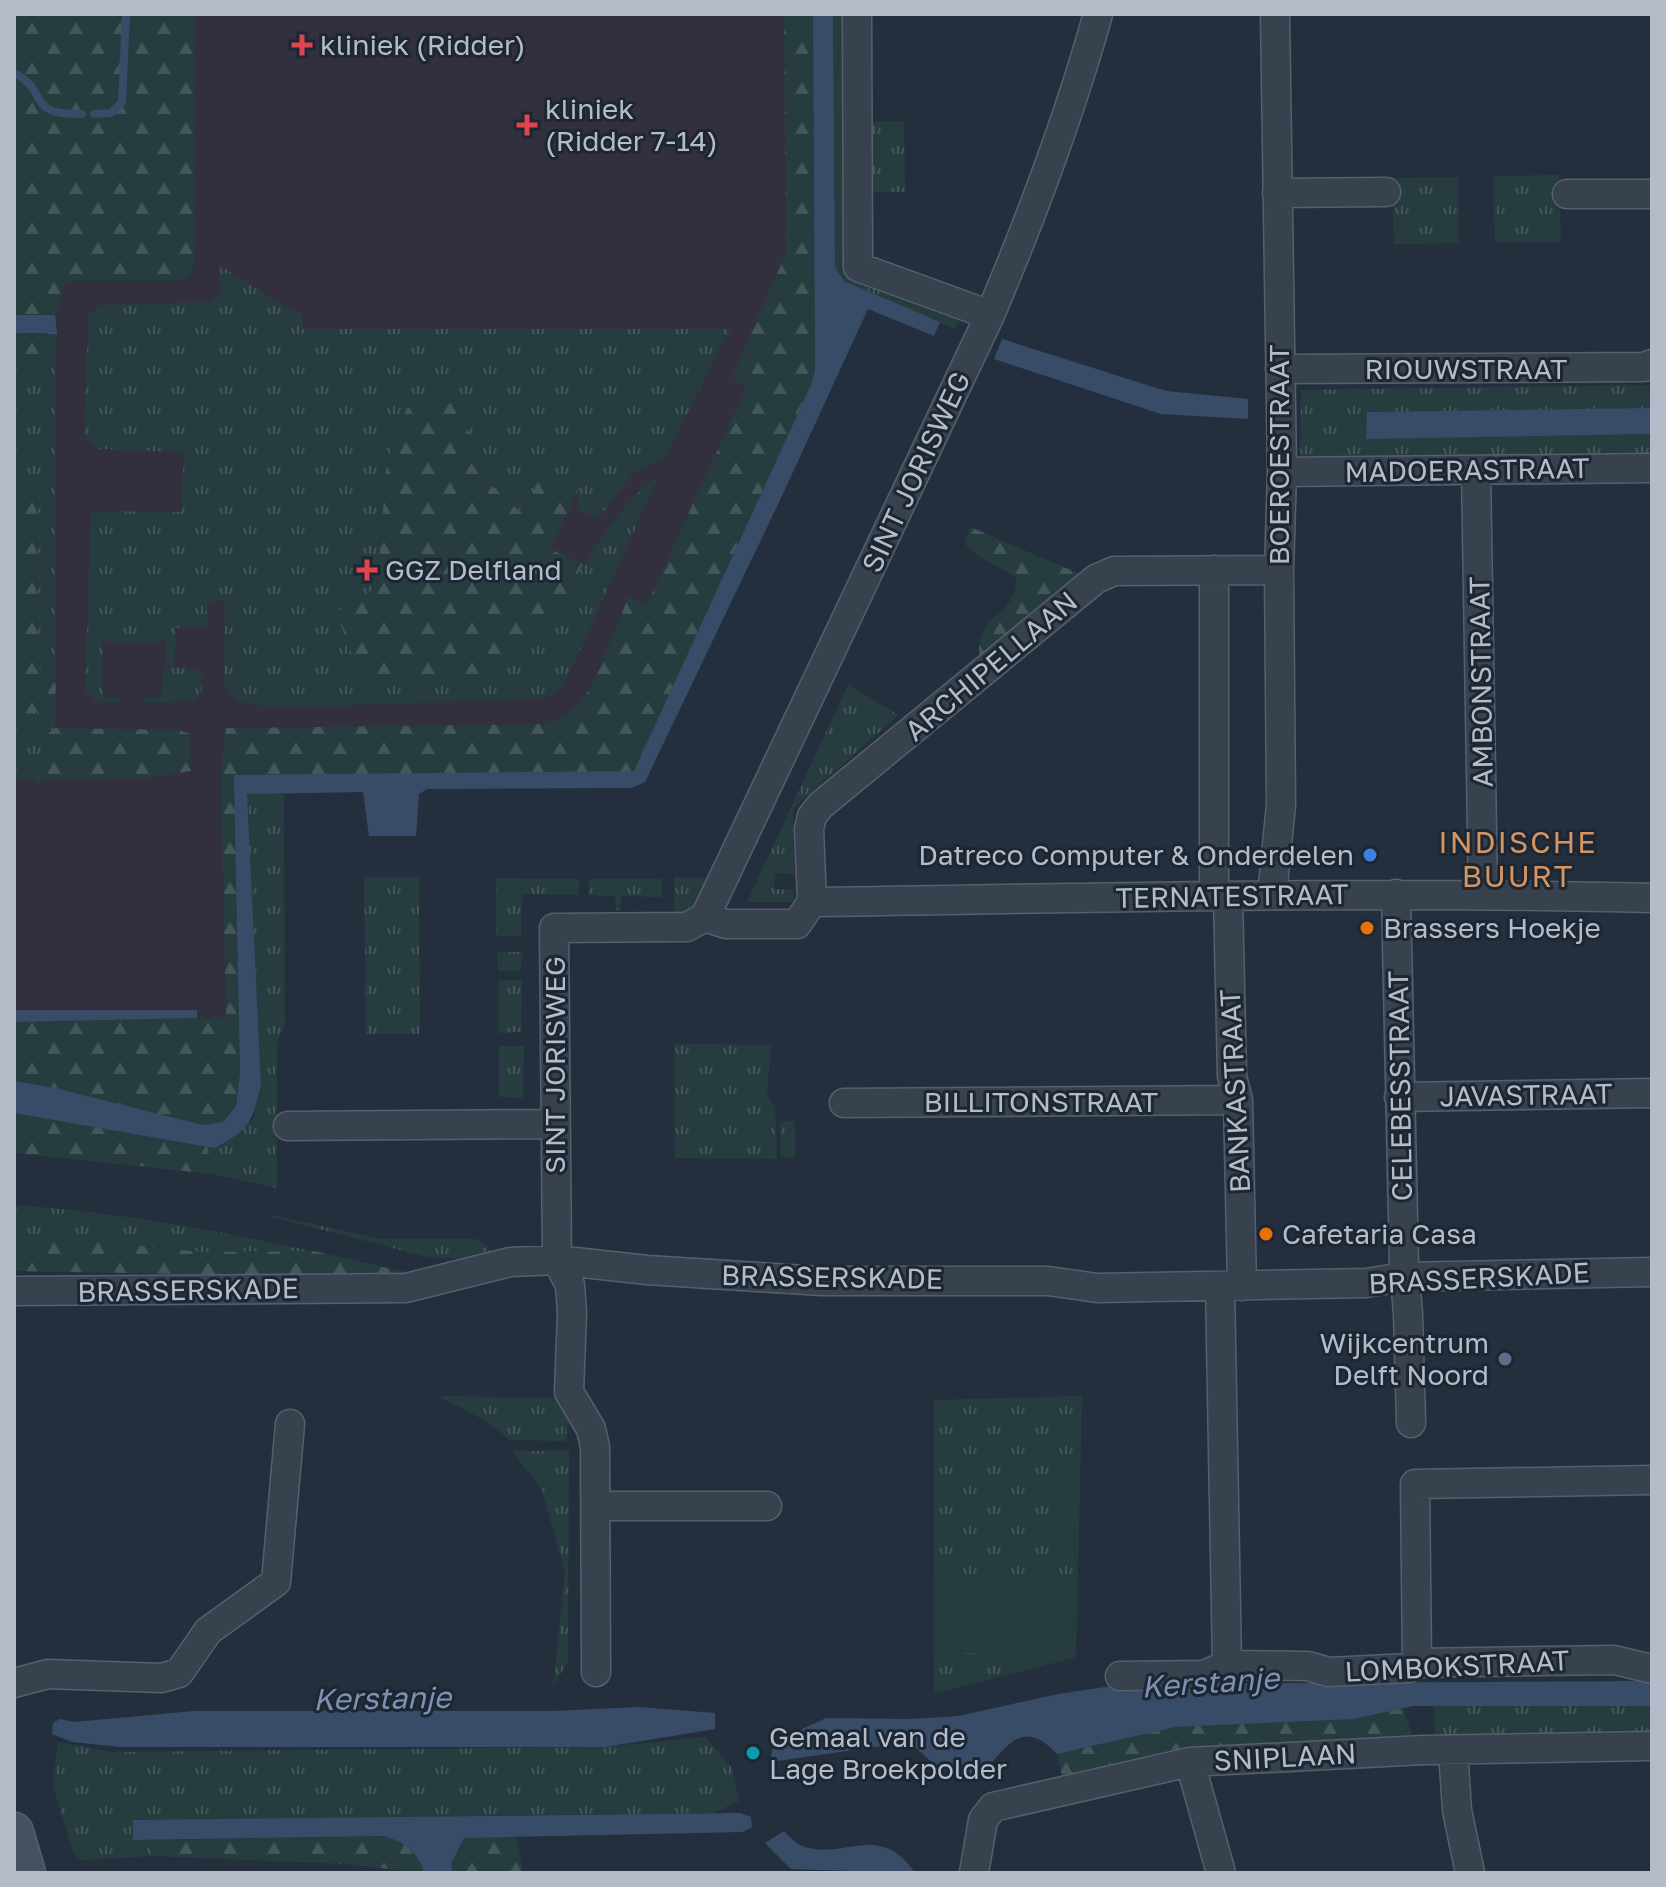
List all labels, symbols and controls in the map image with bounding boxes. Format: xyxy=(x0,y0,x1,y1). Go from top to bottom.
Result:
place label: kliniek (Ridder) xyxy=(320,28,526,61)
marker: kliniek (Ridder) xyxy=(291,34,313,56)
place label: kliniek (Ridder 7-14) xyxy=(545,92,718,157)
marker: kliniek (Ridder 7-14) xyxy=(516,114,538,136)
street label: BOEROESTRAAT xyxy=(1262,345,1295,565)
street label: RIOUWSTRAAT xyxy=(1365,352,1567,385)
street label: SINT JORISWEG xyxy=(855,366,976,577)
street label: MADOERASTRAAT xyxy=(1344,451,1590,488)
place label: GGZ Delfland xyxy=(385,553,562,586)
marker: GGZ Delfland xyxy=(356,559,378,581)
street label: AMBONSTRAAT xyxy=(1462,576,1499,788)
street label: ARCHIPELLAAN xyxy=(898,584,1083,747)
district label: INDISCHE BUURT xyxy=(1438,824,1598,894)
place label: Datreco Computer & Onderdelen xyxy=(918,838,1354,871)
marker: Datreco Computer & Onderdelen xyxy=(1361,846,1379,864)
street label: TERNATESTRAAT xyxy=(1115,877,1349,914)
place label: Brassers Hoekje xyxy=(1383,911,1601,944)
marker: Brassers Hoekje xyxy=(1358,919,1376,937)
street label: SINT JORISWEG xyxy=(538,956,571,1174)
street label: CELEBESSTRAAT xyxy=(1381,971,1418,1201)
street label: BANKASTRAAT xyxy=(1213,988,1256,1194)
street label: JAVASTRAAT xyxy=(1439,1076,1613,1113)
street label: BILLITONSTRAAT xyxy=(924,1085,1158,1118)
place label: Cafetaria Casa xyxy=(1282,1217,1477,1250)
marker: Cafetaria Casa xyxy=(1257,1225,1275,1243)
street label: BRASSERSKADE xyxy=(1368,1255,1590,1300)
street label: BRASSERSKADE xyxy=(721,1258,943,1295)
street label: BRASSERSKADE xyxy=(77,1271,299,1308)
place label: Wijkcentrum Delft Noord xyxy=(1320,1326,1489,1391)
marker: Wijkcentrum Delft Noord xyxy=(1496,1350,1514,1368)
street label: LOMBOKSTRAAT xyxy=(1344,1643,1570,1688)
water label: Kerstanje xyxy=(1140,1659,1283,1705)
water label: Kerstanje xyxy=(313,1679,454,1717)
place label: Gemaal van de Lage Broekpolder xyxy=(769,1720,1007,1785)
street label: SNIPLAAN xyxy=(1213,1736,1357,1777)
marker: Gemaal van de Lage Broekpolder xyxy=(744,1744,762,1762)

